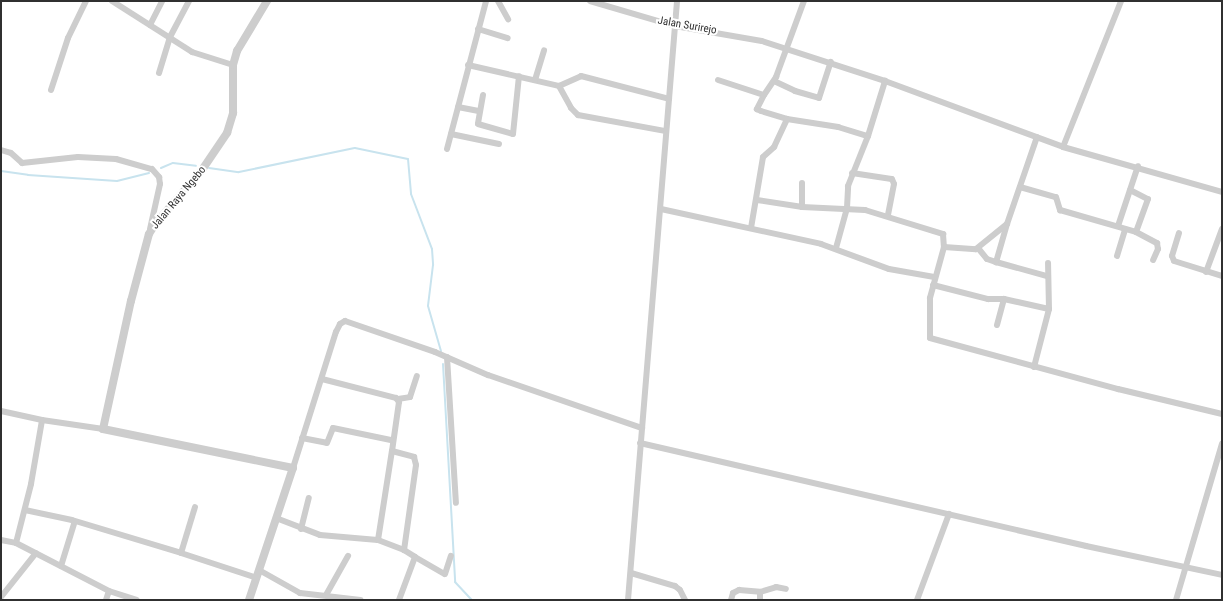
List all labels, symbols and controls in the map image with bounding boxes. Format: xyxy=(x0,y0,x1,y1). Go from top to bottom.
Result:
street label: Jalan Surirejo xyxy=(657,14,717,38)
street label: Jalan Raya Ngebo xyxy=(149,164,209,232)

